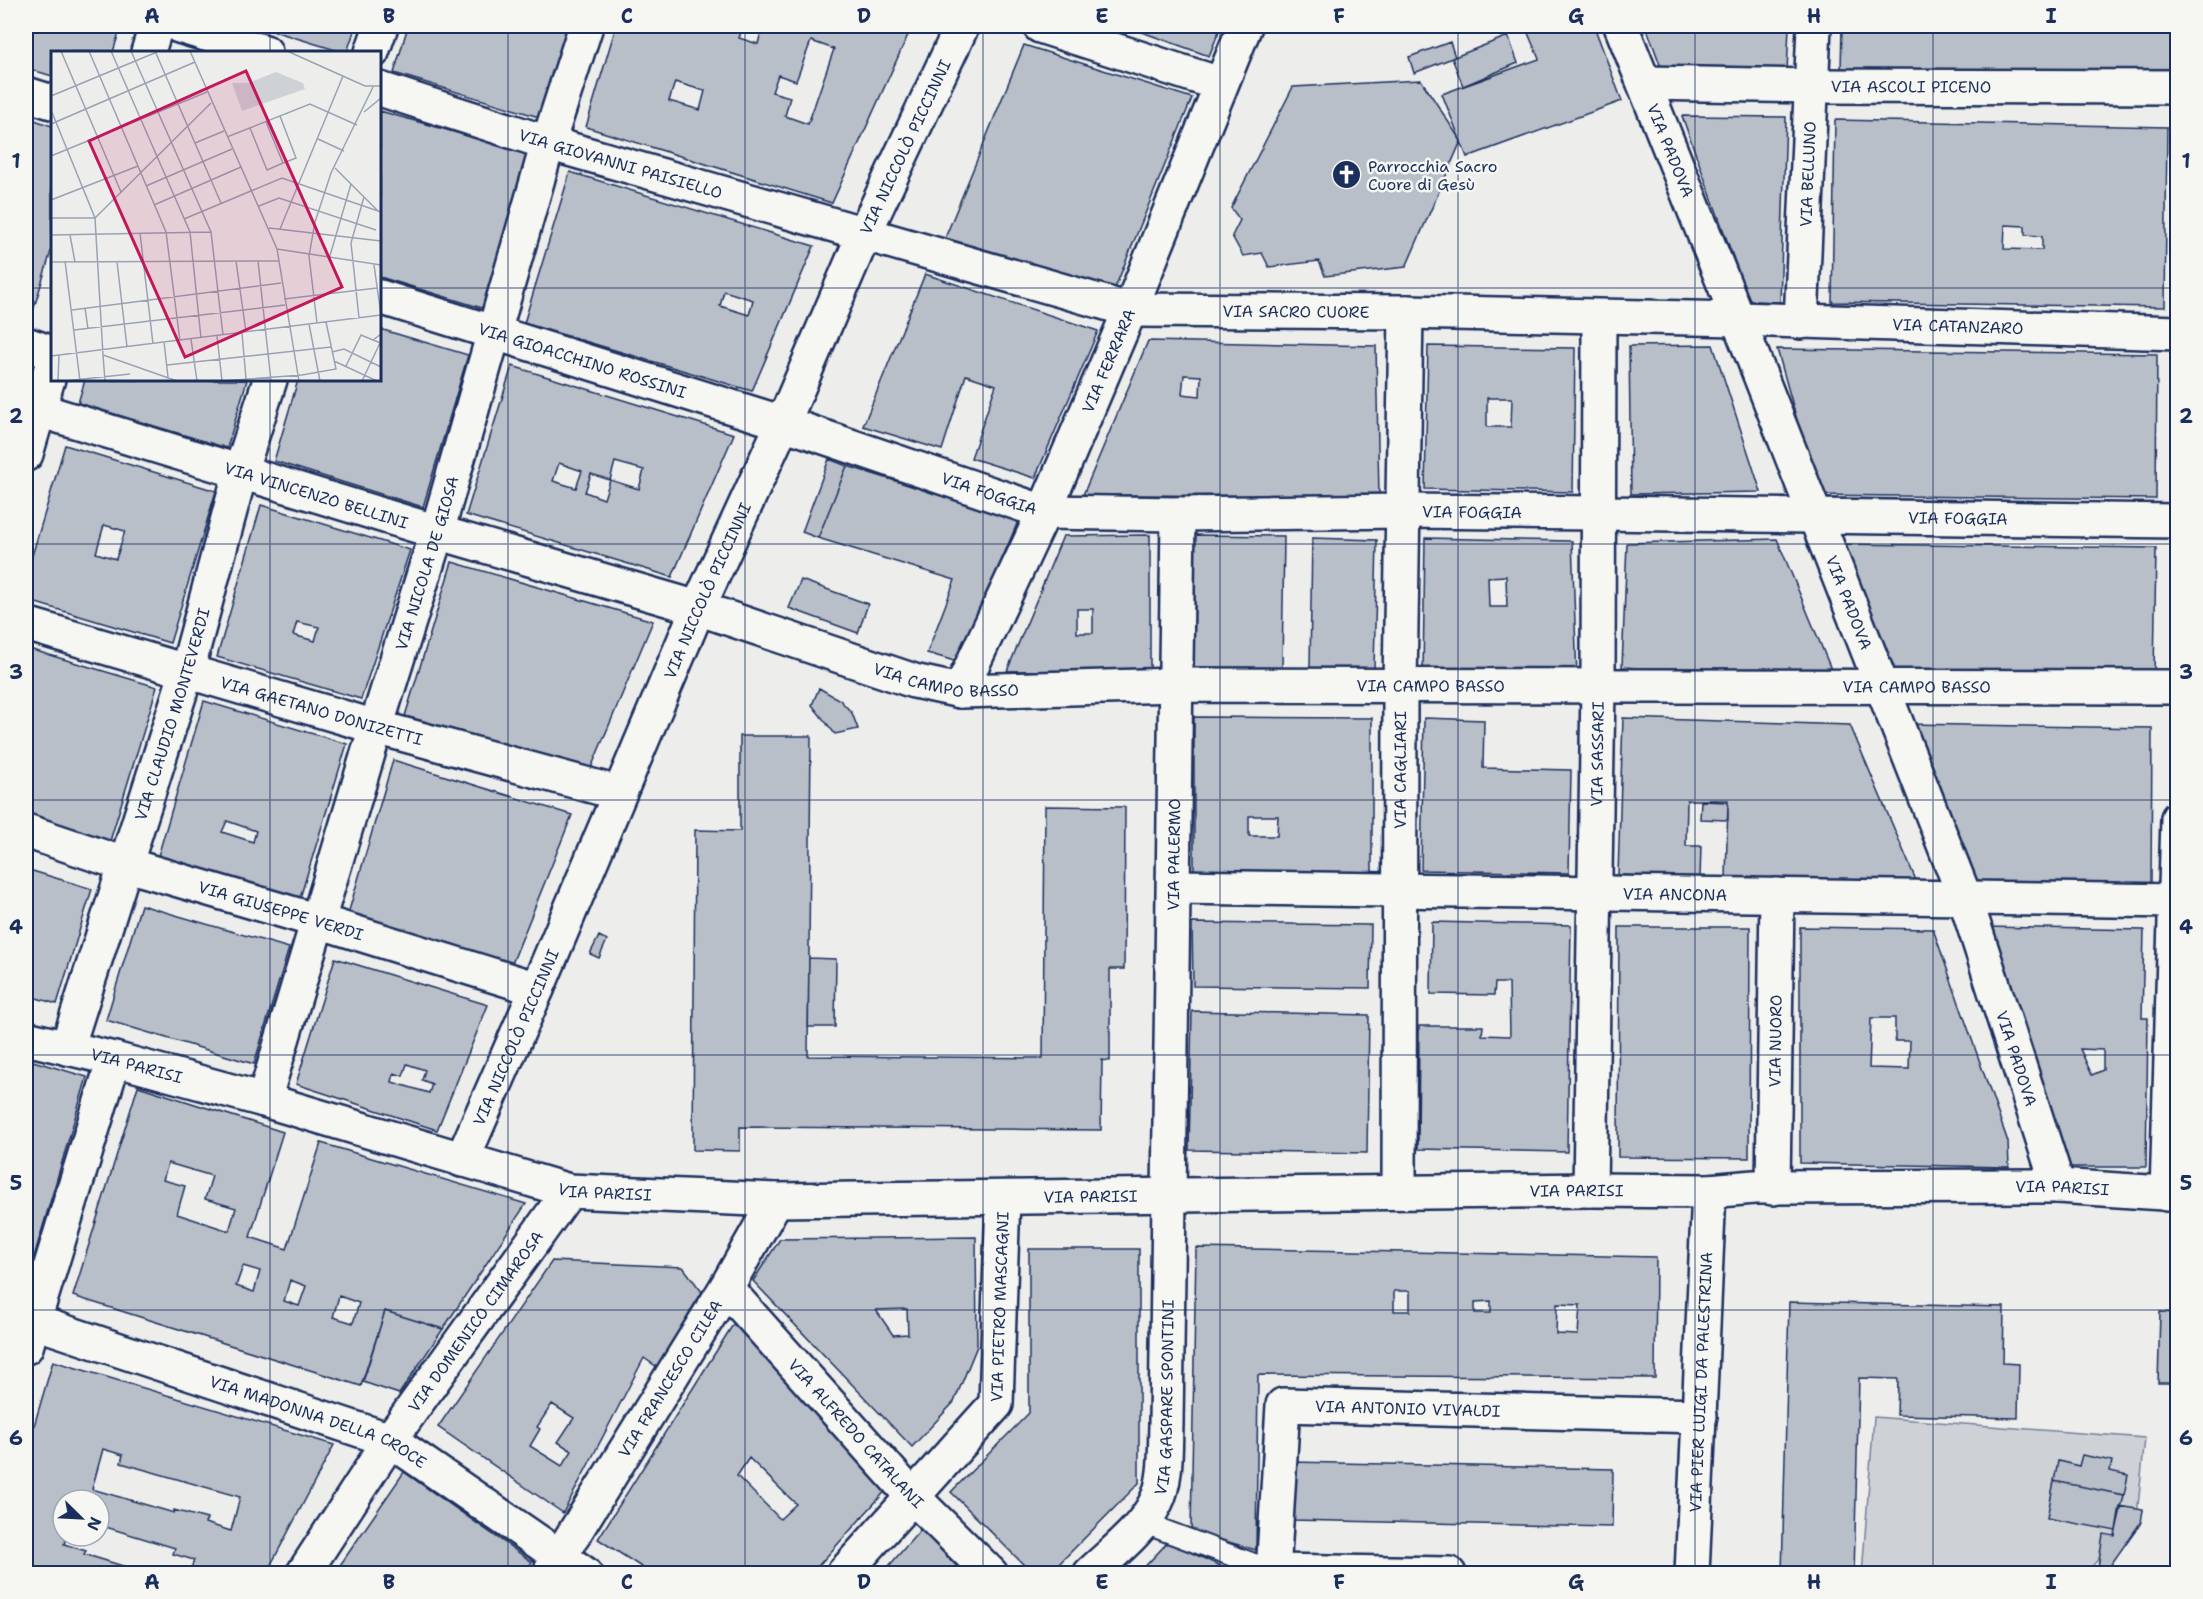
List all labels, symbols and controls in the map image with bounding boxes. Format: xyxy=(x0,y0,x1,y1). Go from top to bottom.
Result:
text: A xyxy=(144,3,160,29)
text: B xyxy=(383,3,395,29)
text: C xyxy=(621,3,633,29)
text: D xyxy=(857,3,871,29)
text: E xyxy=(1095,3,1109,29)
text: F xyxy=(1333,3,1345,29)
text: G xyxy=(1568,3,1584,29)
text: H xyxy=(1807,3,1821,29)
text: I xyxy=(2045,3,2057,29)
inset map xyxy=(51,51,381,381)
street label: VIA NICCOLÒ PICCINNI xyxy=(855,56,956,238)
street label: VIA ASCOLI PICENO xyxy=(1831,76,1991,97)
street label: VIA PADOVA xyxy=(1642,101,1698,201)
street label: VIA BELLUNO xyxy=(1795,121,1821,228)
street label: VIA GIOVANNI PAISIELLO xyxy=(516,124,725,204)
text: 1 xyxy=(11,148,21,174)
text: 1 xyxy=(2181,148,2191,174)
place label: Parrocchia Sacro Cuore di Gesù xyxy=(1368,156,1497,195)
church icon: Parrocchia Sacro Cuore di Gesù xyxy=(1331,159,1363,191)
street label: VIA SACRO CUORE xyxy=(1222,301,1370,323)
street label: VIA FERRARA xyxy=(1077,306,1140,416)
street label: VIA CATANZARO xyxy=(1892,314,2024,339)
street label: VIA GIOACCHINO ROSSINI xyxy=(475,318,689,403)
text: 2 xyxy=(9,403,23,429)
text: 2 xyxy=(2179,403,2193,429)
street label: VIA VINCENZO BELLINI xyxy=(222,457,411,534)
street label: VIA FOGGIA xyxy=(938,468,1040,520)
street label: VIA NICOLA DE GIOSA xyxy=(391,474,463,653)
street label: VIA NICCOLÒ PICCINNI xyxy=(659,499,756,682)
street label: VIA FOGGIA xyxy=(1422,501,1522,523)
street label: VIA FOGGIA xyxy=(1908,507,2008,530)
street label: VIA PADOVA xyxy=(1821,553,1877,653)
street label: VIA CLAUDIO MONTEVERDI xyxy=(130,605,215,823)
street label: VIA CAMPO BASSO xyxy=(870,658,1019,703)
text: 3 xyxy=(9,659,23,685)
text: 3 xyxy=(2179,659,2193,685)
street label: VIA GAETANO DONIZETTI xyxy=(218,672,425,750)
street label: VIA CAMPO BASSO xyxy=(1357,675,1505,697)
street label: VIA CAMPO BASSO xyxy=(1843,676,1991,698)
street label: VIA SASSARI xyxy=(1586,701,1609,807)
street label: VIA CAGLIARI xyxy=(1390,711,1411,829)
street label: VIA PALERMO xyxy=(1163,798,1185,911)
street label: VIA GIUSEPPE VERDI xyxy=(196,876,366,946)
street label: VIA ANCONA xyxy=(1623,883,1727,906)
text: 4 xyxy=(9,914,23,940)
text: 4 xyxy=(2179,914,2193,940)
street label: VIA NICCOLÒ PICCINNI xyxy=(468,946,564,1129)
street label: VIA NUORO xyxy=(1764,994,1787,1088)
street label: VIA PADOVA xyxy=(1991,1008,2042,1109)
street label: VIA PARISI xyxy=(89,1044,185,1088)
text: 5 xyxy=(10,1170,22,1196)
text: 5 xyxy=(2180,1170,2192,1196)
street label: VIA PARISI xyxy=(2015,1176,2110,1200)
street label: VIA PARISI xyxy=(555,1178,652,1206)
street label: VIA PARISI xyxy=(1529,1180,1624,1202)
street label: VIA PARISI xyxy=(1043,1186,1138,1208)
street label: VIA PIETRO MASCAGNI xyxy=(986,1211,1014,1402)
street label: VIA DOMENICO CIMAROSA xyxy=(403,1227,548,1416)
street label: VIA PIER LUIGI DA PALESTRINA xyxy=(1685,1251,1717,1513)
street label: VIA FRANCESCO CILEA xyxy=(614,1296,727,1461)
street label: VIA GASPARE SPONTINI xyxy=(1150,1299,1179,1498)
street label: VIA ALFREDO CATALANI xyxy=(783,1354,928,1513)
street label: VIA MADONNA DELLA CROCE xyxy=(207,1371,431,1473)
street label: VIA ANTONIO VIVALDI xyxy=(1315,1396,1501,1422)
text: 6 xyxy=(9,1425,23,1451)
text: 6 xyxy=(2179,1425,2193,1451)
north arrow xyxy=(51,1488,111,1548)
text: N xyxy=(82,1514,106,1534)
text: A xyxy=(144,1569,160,1595)
text: B xyxy=(383,1569,395,1595)
text: C xyxy=(621,1569,633,1595)
text: D xyxy=(857,1569,871,1595)
text: E xyxy=(1095,1569,1109,1595)
text: F xyxy=(1333,1569,1345,1595)
text: G xyxy=(1568,1569,1584,1595)
text: H xyxy=(1807,1569,1821,1595)
text: I xyxy=(2045,1569,2057,1595)

